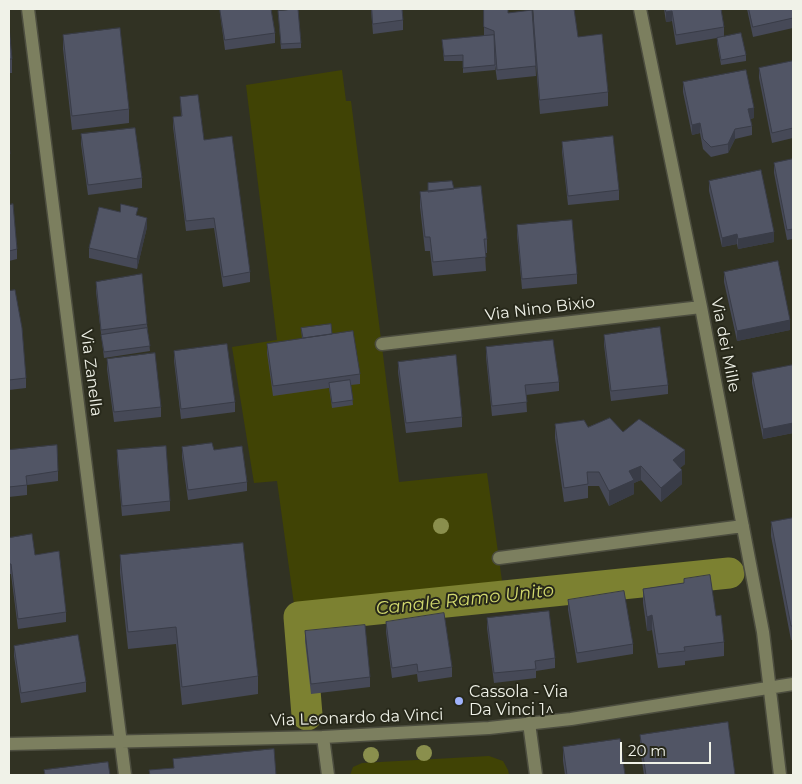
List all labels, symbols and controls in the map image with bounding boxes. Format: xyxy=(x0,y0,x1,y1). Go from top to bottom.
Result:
street label: Via Nino Bixio xyxy=(484,293,596,325)
street label: Via dei Mille xyxy=(706,296,744,394)
street label: Via Zanella xyxy=(76,329,106,417)
water label: Canale Ramo Unito xyxy=(375,580,555,620)
place label: Cassola - Via Da Vinci 1^ xyxy=(469,682,568,720)
marker: Cassola - Via Da Vinci 1^ xyxy=(453,695,465,707)
street label: Via Leonardo da Vinci xyxy=(270,705,444,731)
scale bar xyxy=(622,732,713,764)
text: 20 m xyxy=(628,741,666,760)

